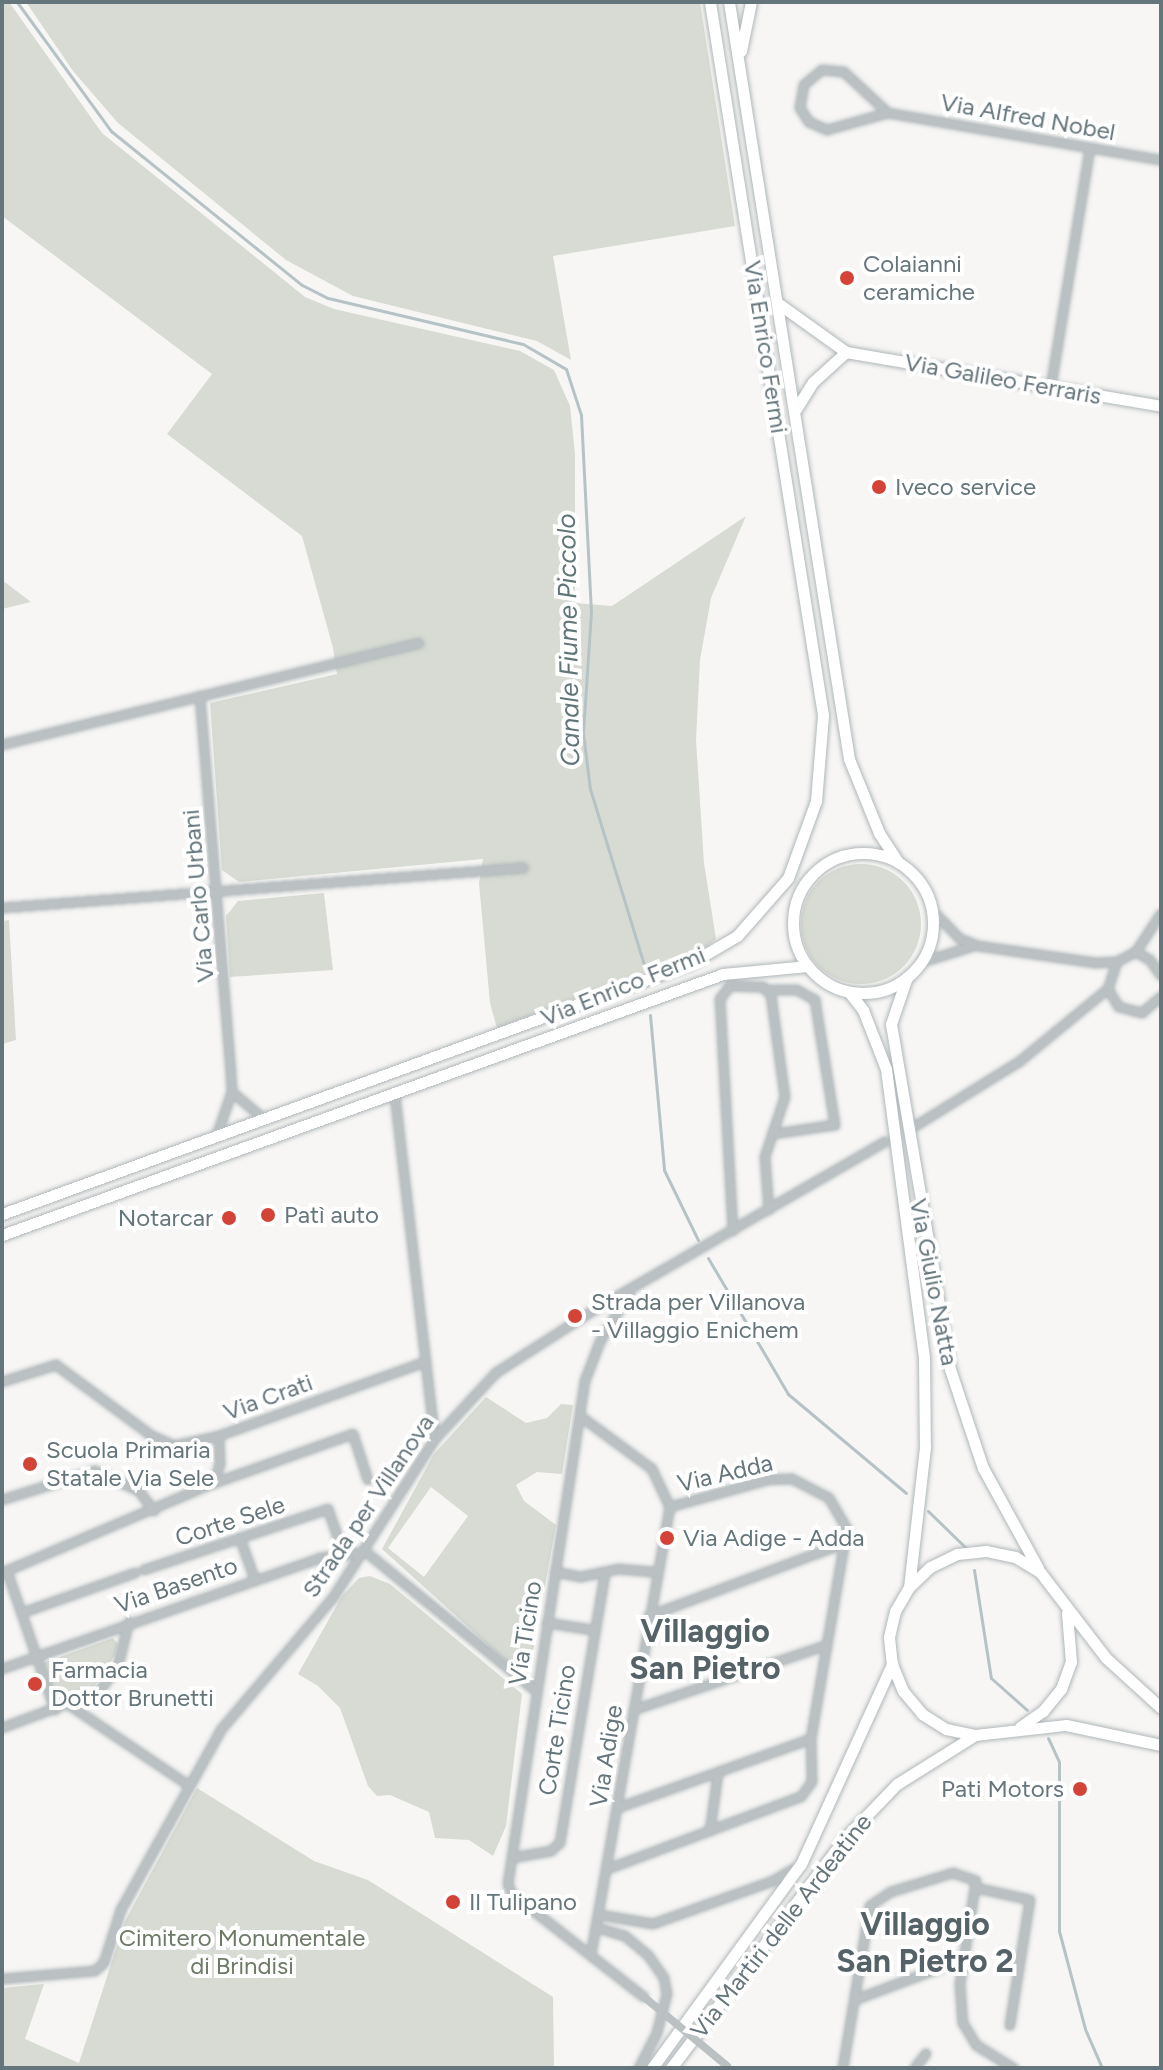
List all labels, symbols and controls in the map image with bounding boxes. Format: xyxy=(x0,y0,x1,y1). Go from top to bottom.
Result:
street label: Via Alfred Nobel xyxy=(938,87,1118,147)
place label: Colaianni ceramiche xyxy=(863,250,975,306)
street label: Via Enrico Fermi xyxy=(738,259,794,435)
marker: Colaianni ceramiche xyxy=(838,269,856,287)
street label: Via Galileo Ferraris xyxy=(902,348,1104,410)
place label: Iveco service xyxy=(895,473,1036,501)
marker: Iveco service xyxy=(870,478,888,496)
water label: Canale Fiume Piccolo xyxy=(551,513,587,767)
street label: Via Carlo Urbani xyxy=(176,808,220,984)
street label: Via Enrico Fermi xyxy=(537,940,709,1032)
street label: Via Giulio Natta xyxy=(904,1196,964,1368)
place label: Patì auto xyxy=(284,1201,379,1229)
place label: Notarcar xyxy=(118,1204,213,1232)
marker: Patì auto xyxy=(259,1206,277,1224)
marker: Notarcar xyxy=(220,1209,238,1227)
place label: Strada per Villanova - Villaggio Enichem xyxy=(591,1288,805,1344)
marker: Strada per Villanova - Villaggio Enichem xyxy=(566,1307,584,1325)
street label: Via Crati xyxy=(220,1368,316,1426)
street label: Strada per Villanova xyxy=(296,1409,440,1603)
place label: Scuola Primaria Statale Via Sele xyxy=(46,1436,214,1492)
street label: Via Adda xyxy=(675,1448,775,1498)
marker: Scuola Primaria Statale Via Sele xyxy=(21,1455,39,1473)
street label: Corte Sele xyxy=(172,1490,288,1552)
place label: Via Adige - Adda xyxy=(683,1524,865,1552)
marker: Via Adige - Adda xyxy=(658,1529,676,1547)
street label: Via Basento xyxy=(111,1551,241,1619)
street label: Via Ticino xyxy=(503,1579,547,1687)
district label: Villaggio San Pietro xyxy=(629,1613,781,1688)
place label: Farmacia Dottor Brunetti xyxy=(51,1656,214,1712)
street label: Corte Ticino xyxy=(532,1663,582,1797)
marker: Farmacia Dottor Brunetti xyxy=(26,1675,44,1693)
street label: Via Adige xyxy=(584,1703,628,1809)
place label: Pati Motors xyxy=(941,1775,1064,1803)
marker: Pati Motors xyxy=(1071,1780,1089,1798)
street label: Via Martiri delle Ardeatine xyxy=(684,1808,878,2044)
place label: Il Tulipano xyxy=(469,1888,577,1916)
marker: Il Tulipano xyxy=(444,1893,462,1911)
district label: Villaggio San Pietro 2 xyxy=(836,1906,1014,1981)
park label: Cimitero Monumentale di Brindisi xyxy=(119,1924,365,1980)

